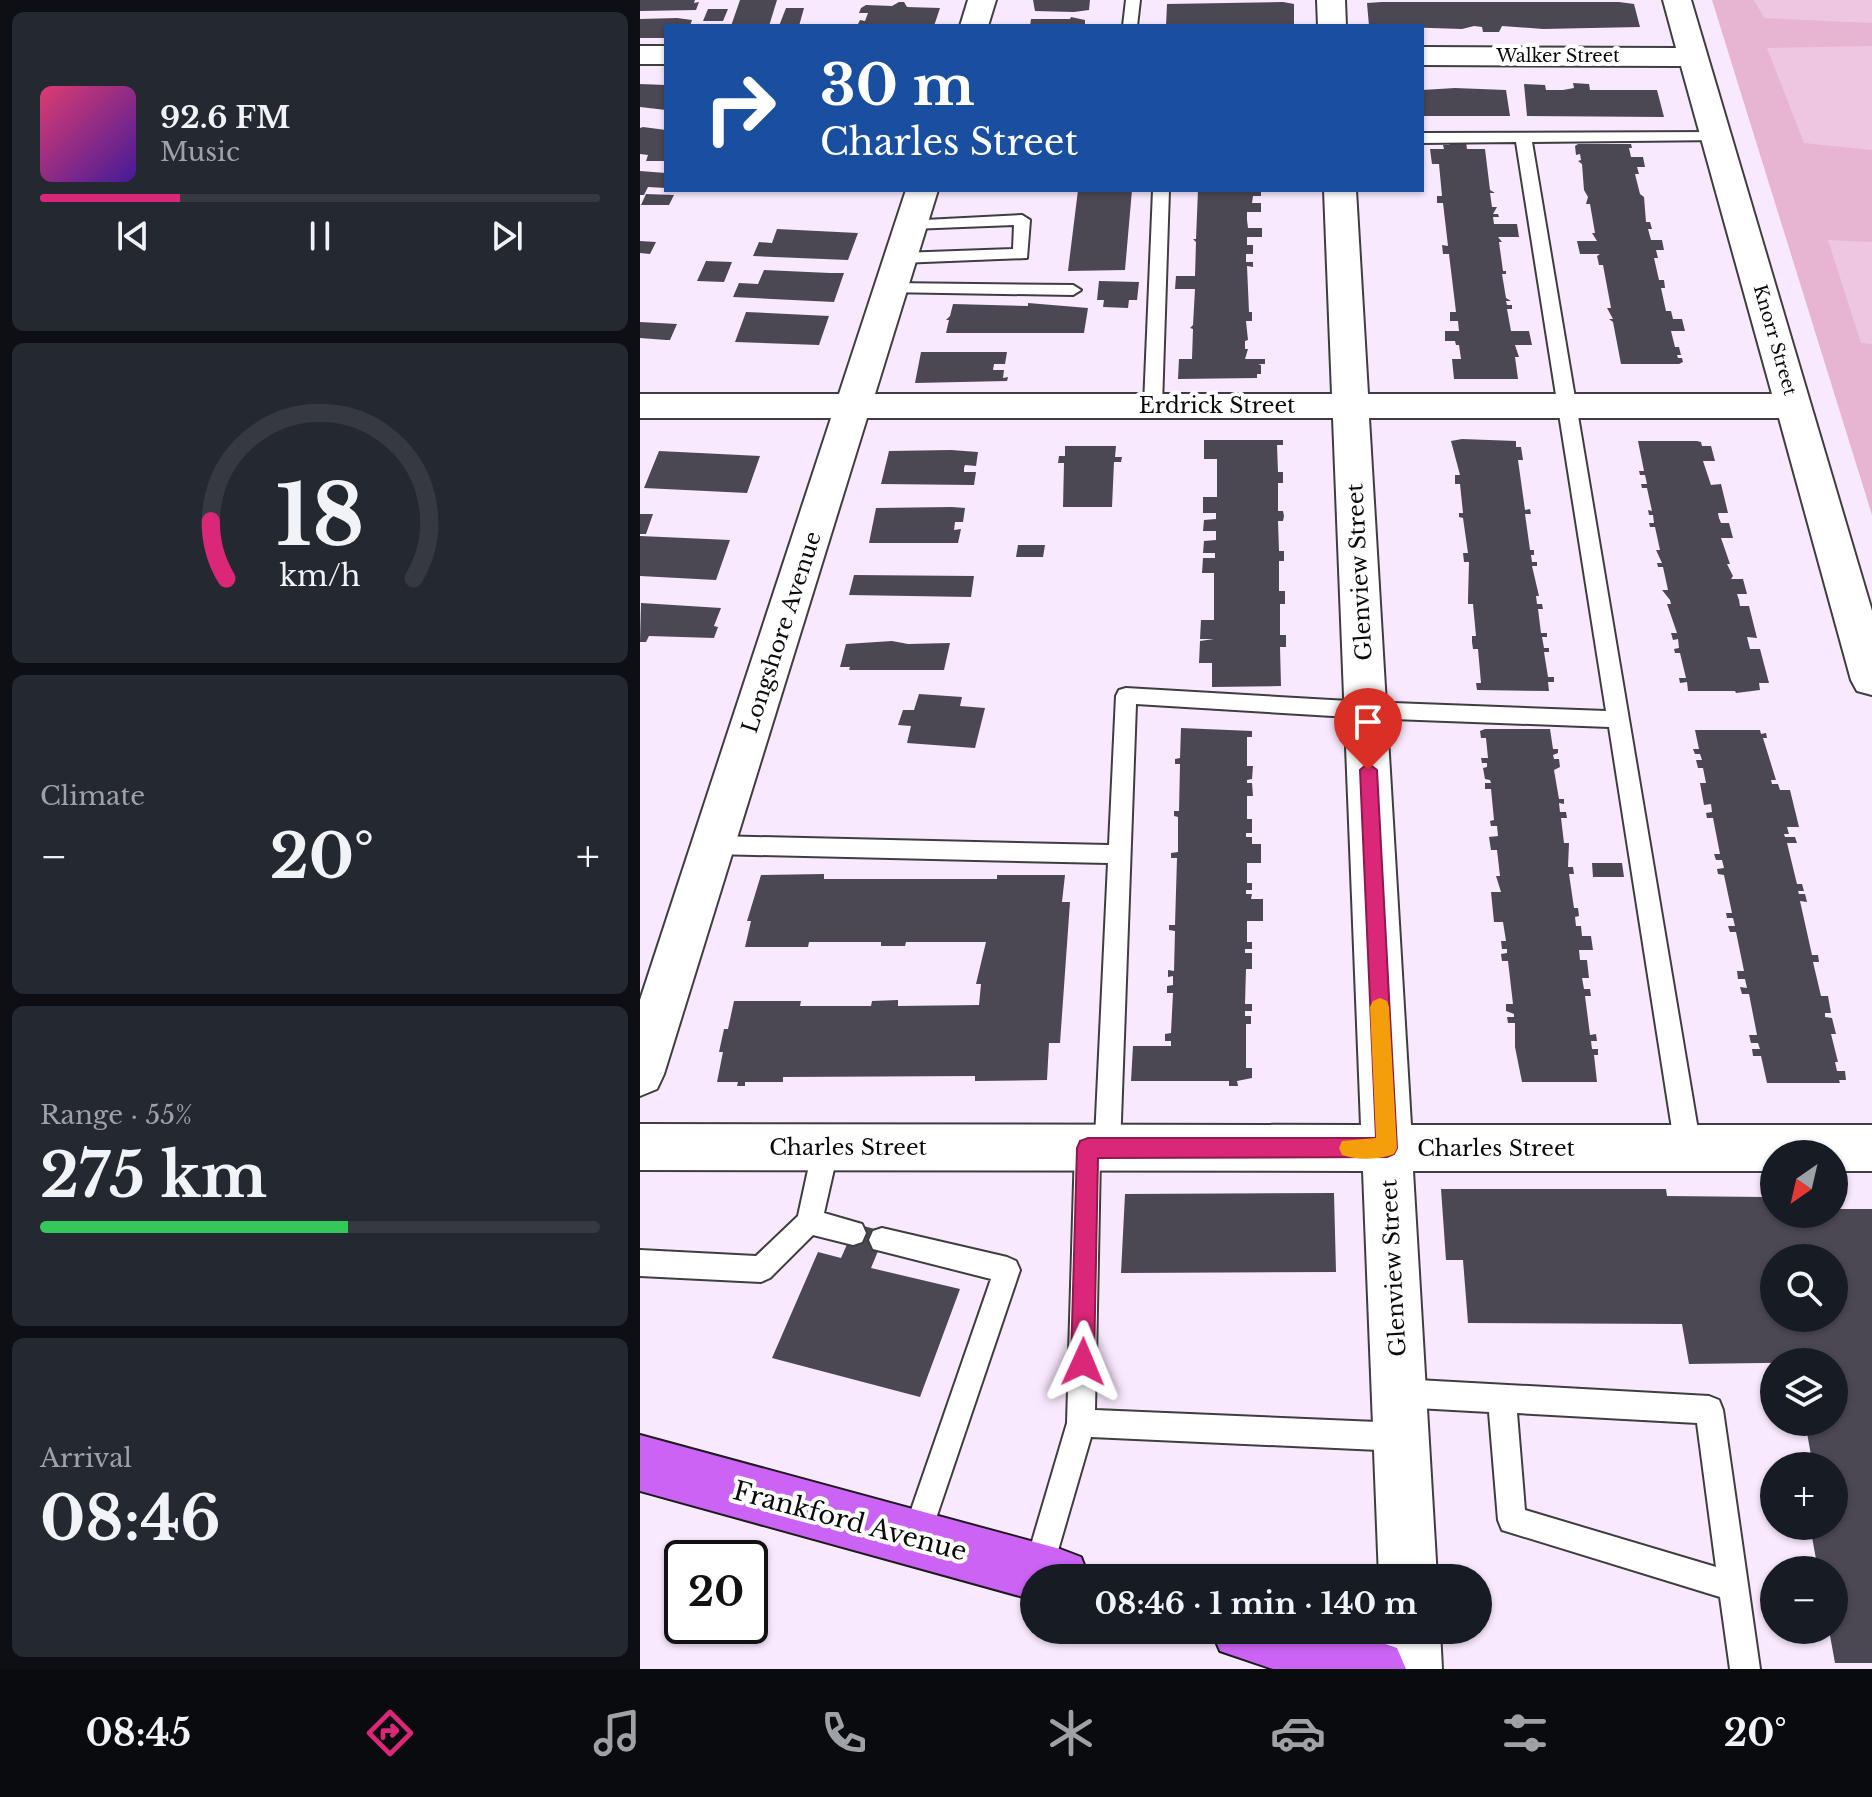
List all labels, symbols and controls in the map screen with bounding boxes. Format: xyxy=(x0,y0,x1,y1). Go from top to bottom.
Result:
street label: Walker Street xyxy=(1495,45,1620,67)
text: 30 m xyxy=(820,51,975,120)
icon: right xyxy=(688,56,792,160)
text: 92.6 FM xyxy=(160,99,290,136)
text: Charles Street xyxy=(820,120,1078,165)
text: Music xyxy=(160,136,240,168)
icon: previous xyxy=(111,214,155,258)
icon: pause xyxy=(298,214,342,258)
icon: next xyxy=(485,214,529,258)
street label: Knorr Street xyxy=(1749,282,1801,398)
street label: Erdrick Street xyxy=(1139,392,1296,419)
text: 18 xyxy=(275,464,365,567)
street label: Glenview Street xyxy=(1341,482,1378,661)
street label: Longshore Avenue xyxy=(736,528,827,736)
text: km/h xyxy=(279,558,361,594)
pin xyxy=(1334,688,1402,770)
icon: arrive xyxy=(1346,700,1390,744)
text: Climate xyxy=(40,780,145,812)
text: 20° xyxy=(270,820,374,894)
text: − xyxy=(40,829,68,884)
text: + xyxy=(576,829,600,884)
text: Range · 55% xyxy=(40,1099,192,1131)
street label: Charles Street xyxy=(769,1134,928,1161)
street label: Charles Street xyxy=(1417,1135,1576,1162)
text: 275 km xyxy=(40,1139,267,1213)
north arrow xyxy=(1760,1140,1848,1228)
map controls xyxy=(1760,1140,1848,1644)
street label: Glenview Street xyxy=(1375,1178,1412,1357)
button: search xyxy=(1760,1244,1848,1332)
position arrow xyxy=(1041,1320,1125,1404)
button: layers xyxy=(1760,1348,1848,1436)
text: Arrival xyxy=(40,1442,132,1474)
button: + xyxy=(1760,1452,1848,1540)
street label: Frankford Avenue xyxy=(730,1474,970,1568)
text: 08:46 xyxy=(40,1482,221,1556)
speed limit sign: 20 xyxy=(664,1540,768,1644)
button: − xyxy=(1760,1556,1848,1644)
text: 08:46 · 1 min · 140 m xyxy=(1095,1585,1417,1622)
icon: directions xyxy=(362,1705,418,1761)
icon: music xyxy=(589,1705,645,1761)
icon: phone xyxy=(816,1705,872,1761)
icon: climate xyxy=(1043,1705,1099,1761)
icon: car xyxy=(1270,1705,1326,1761)
icon: filters xyxy=(1497,1705,1553,1761)
text: 08:45 xyxy=(85,1711,191,1756)
text: 20° xyxy=(1724,1711,1787,1756)

